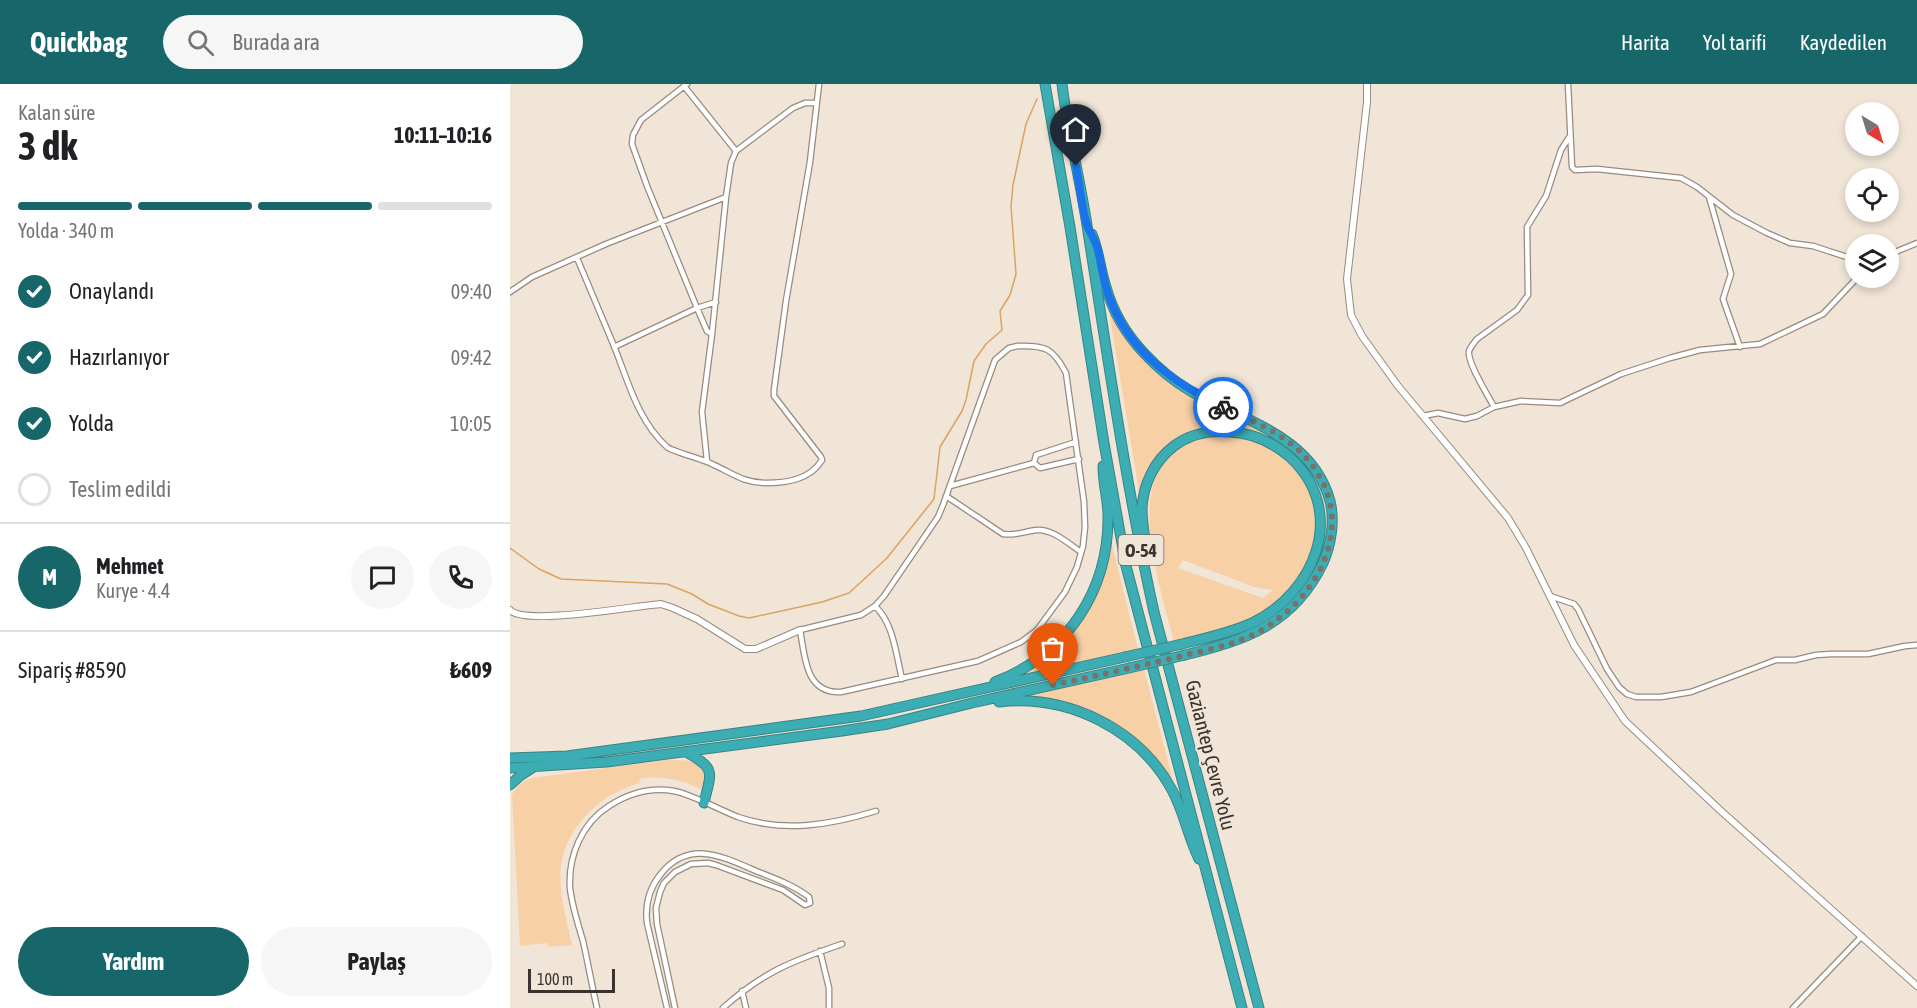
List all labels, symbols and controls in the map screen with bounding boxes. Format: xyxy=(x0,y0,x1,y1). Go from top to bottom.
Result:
search box xyxy=(163,15,583,69)
text: Quickbag xyxy=(30,26,127,58)
icon: search xyxy=(184,26,217,59)
text: Burada ara xyxy=(232,29,320,55)
text: Harita xyxy=(1621,30,1670,54)
text: Yol tarifi xyxy=(1703,30,1767,54)
text: Kaydedilen xyxy=(1800,30,1887,54)
text: Kalan süre xyxy=(18,101,95,124)
north arrow xyxy=(1845,102,1899,156)
map controls xyxy=(1845,102,1899,288)
pin xyxy=(1050,104,1101,166)
icon: home xyxy=(1059,113,1092,146)
text: 10:11–10:16 xyxy=(394,122,492,148)
text: 3 dk xyxy=(18,124,77,168)
button: locate xyxy=(1845,168,1899,222)
text: Yolda · 340 m xyxy=(18,219,114,242)
button: layers xyxy=(1845,234,1899,288)
icon: check xyxy=(18,275,51,308)
text: Onaylandı xyxy=(69,278,154,304)
text: 09:40 xyxy=(451,280,492,303)
icon: check xyxy=(18,341,51,374)
text: Hazırlanıyor xyxy=(69,344,169,370)
text: 09:42 xyxy=(451,346,492,369)
courier xyxy=(1193,377,1253,437)
icon: bike xyxy=(1207,391,1240,424)
icon: check xyxy=(18,407,51,440)
text: Yolda xyxy=(69,410,114,436)
text: 10:05 xyxy=(450,412,492,435)
text: Teslim edildi xyxy=(69,476,171,502)
road number: O-54 xyxy=(1118,535,1164,565)
button: chat xyxy=(351,546,414,609)
button: phone xyxy=(429,546,492,609)
text: Mehmet xyxy=(96,553,164,579)
text: M xyxy=(42,564,57,590)
text: Kurye · 4.4 xyxy=(96,579,170,602)
pin xyxy=(1027,623,1078,685)
icon: bag xyxy=(1036,632,1069,665)
text: Sipariş #8590 xyxy=(18,657,126,683)
text: ₺609 xyxy=(450,657,492,683)
street label: Gaziantep Çevre Yolu xyxy=(1181,678,1241,832)
button: Yardım xyxy=(18,927,249,996)
button: Paylaş xyxy=(261,927,492,996)
scale bar xyxy=(528,966,615,994)
text: 100 m xyxy=(537,970,573,988)

